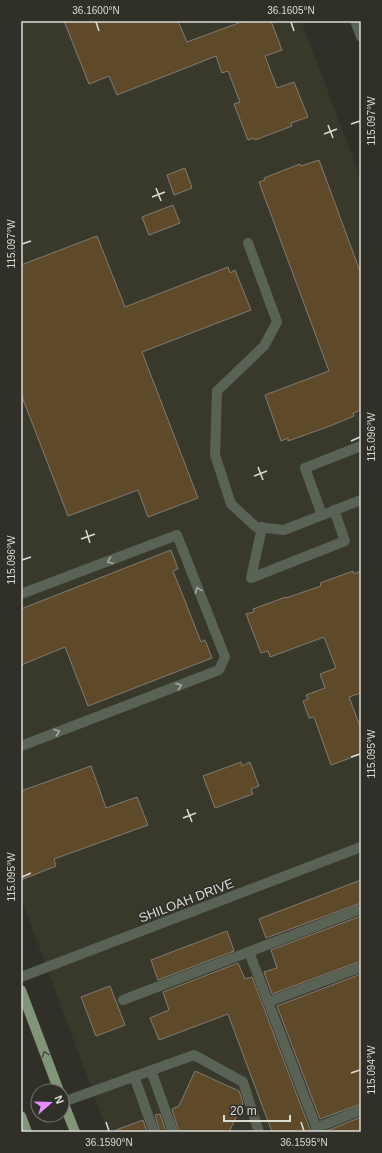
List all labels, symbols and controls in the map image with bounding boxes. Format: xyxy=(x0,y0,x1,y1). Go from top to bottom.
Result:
text: 36.1600°N xyxy=(72,5,120,16)
text: 36.1605°N xyxy=(267,5,315,16)
text: 115.097°W xyxy=(366,96,377,145)
text: 115.097°W xyxy=(6,219,17,268)
text: 115.096°W xyxy=(366,412,377,461)
text: 115.096°W xyxy=(6,535,17,584)
one-way arrow xyxy=(106,556,113,564)
one-way arrow xyxy=(195,586,203,593)
one-way arrow xyxy=(175,682,182,690)
one-way arrow xyxy=(54,729,61,737)
text: 115.095°W xyxy=(366,729,377,778)
text: 115.095°W xyxy=(6,852,17,901)
street label: SHILOAH DRIVE xyxy=(137,875,236,925)
text: 115.094°W xyxy=(366,1045,377,1094)
one-way arrow xyxy=(42,1051,50,1058)
north arrow xyxy=(30,1083,70,1123)
text: N xyxy=(52,1094,66,1105)
scale bar xyxy=(224,1097,290,1123)
text: 20 m xyxy=(230,1104,257,1118)
text: 36.1590°N xyxy=(85,1137,133,1148)
text: 36.1595°N xyxy=(280,1137,328,1148)

